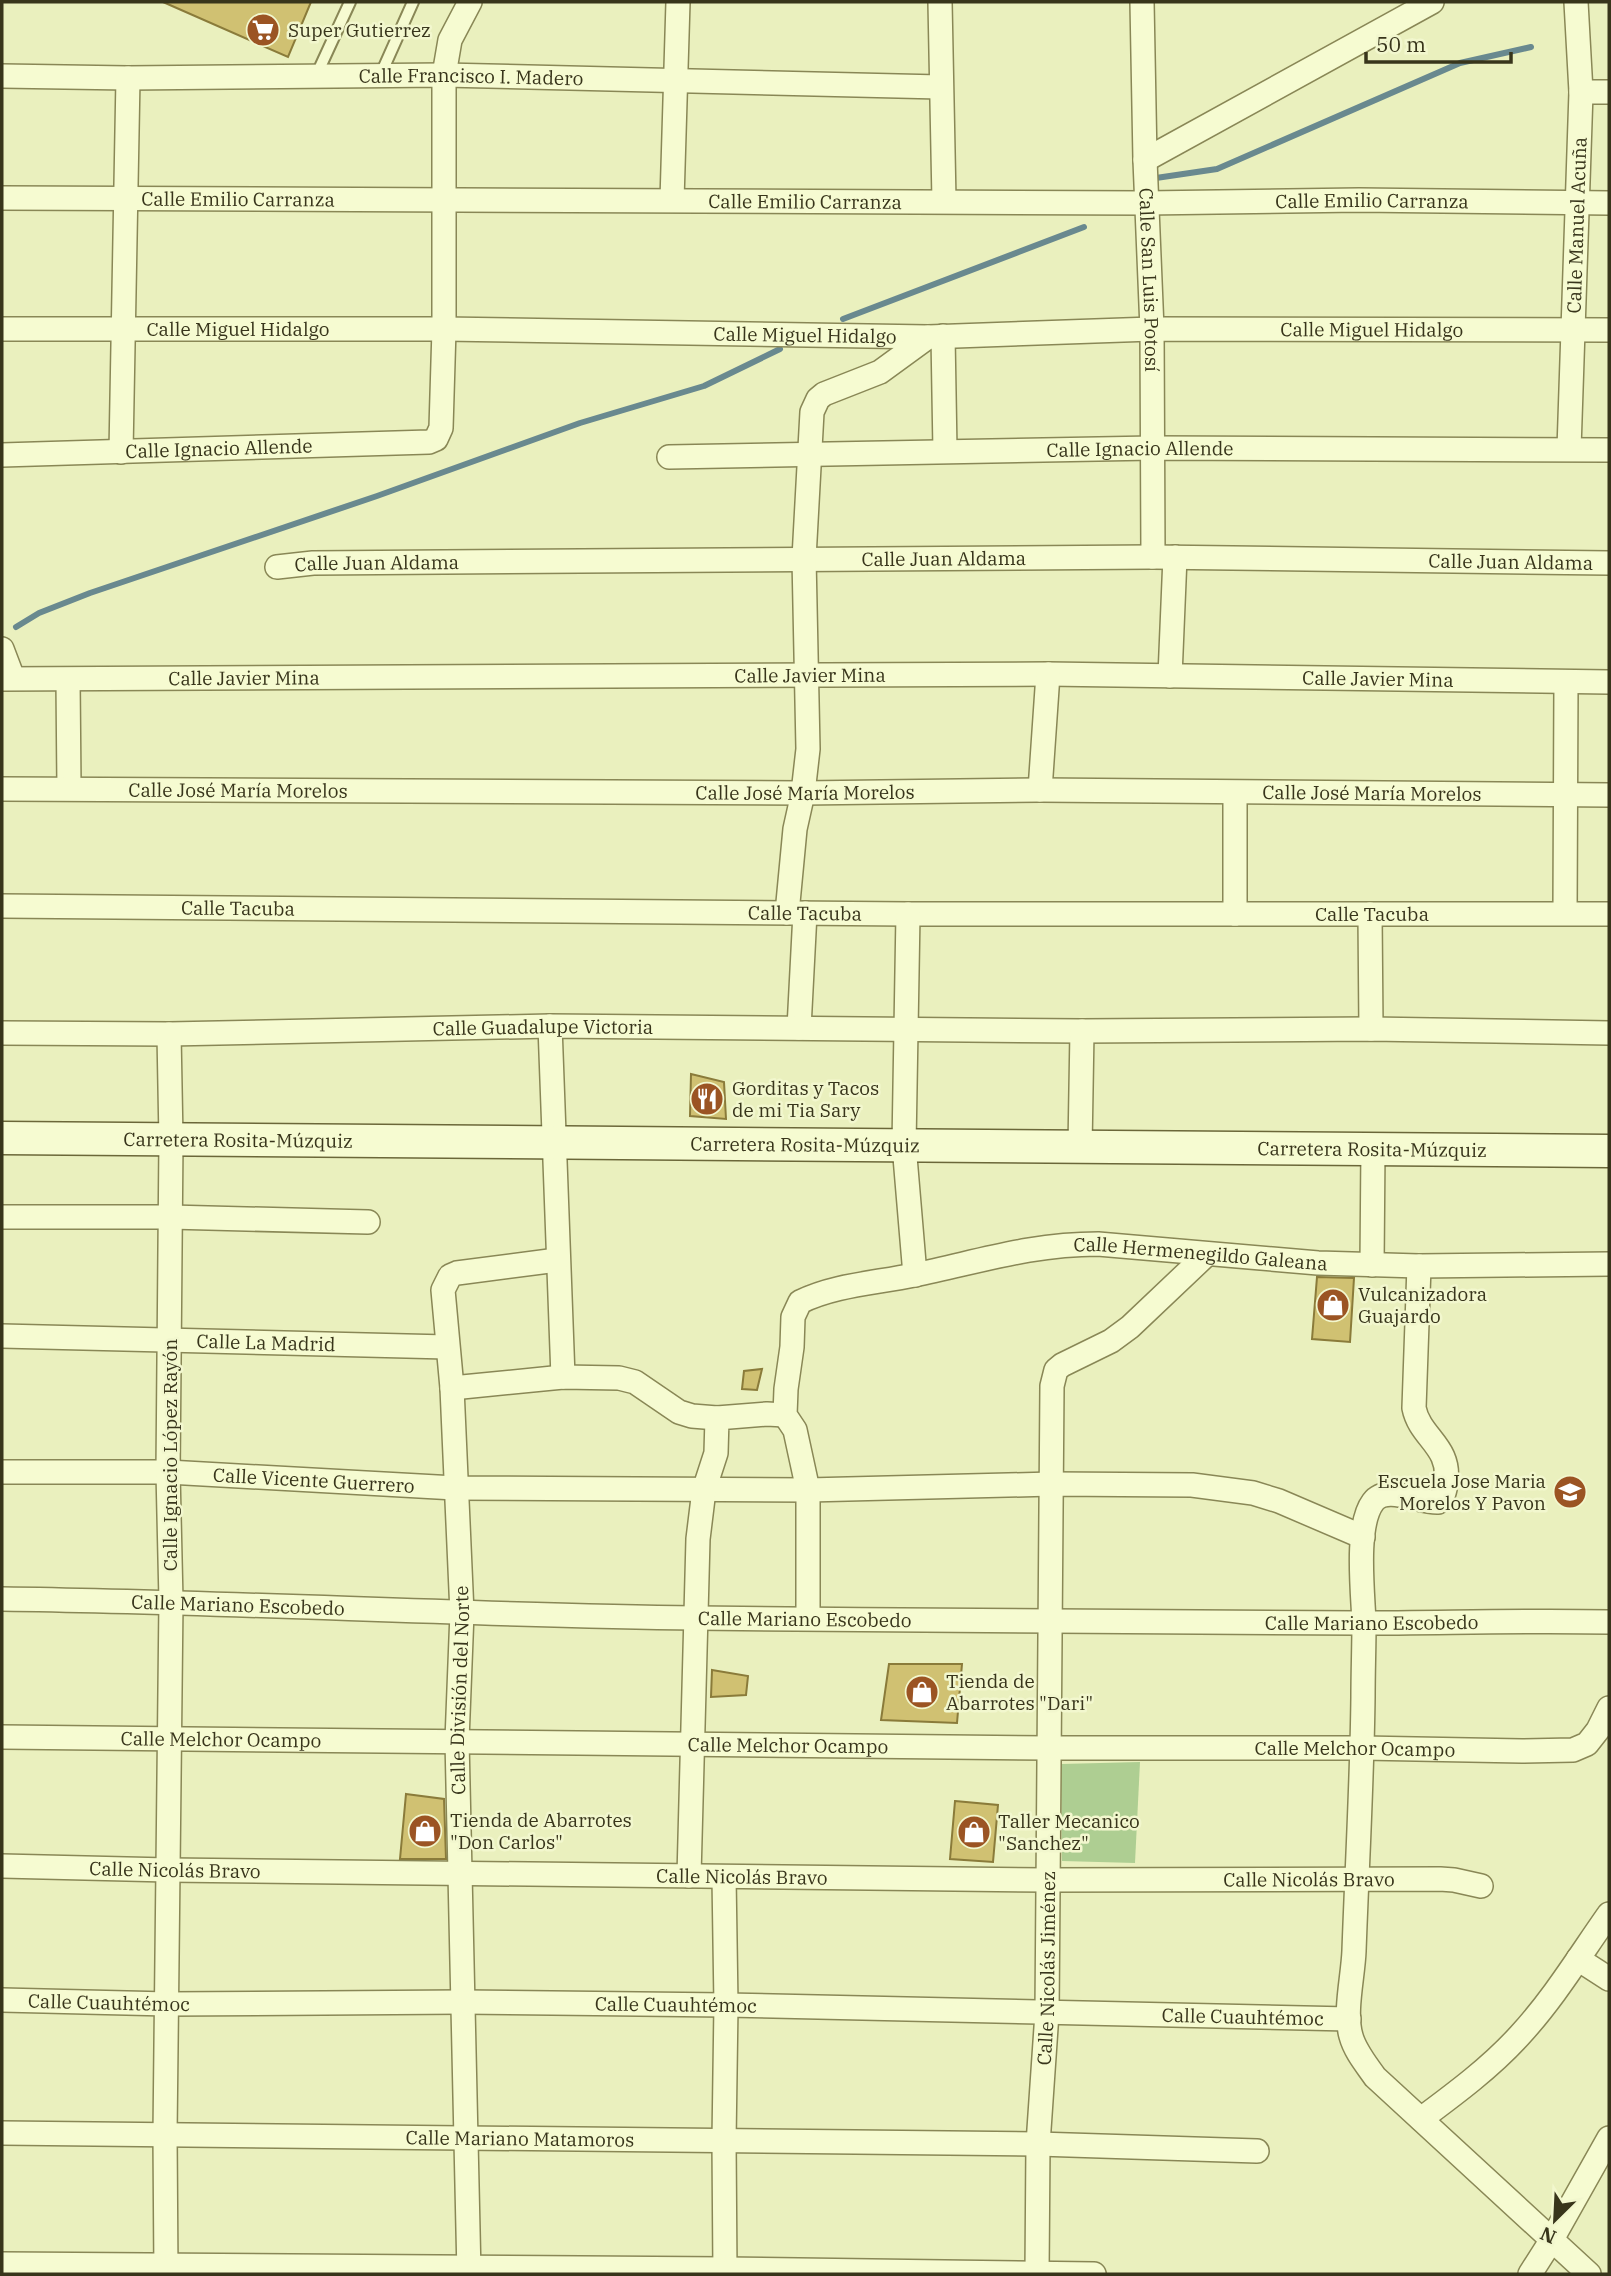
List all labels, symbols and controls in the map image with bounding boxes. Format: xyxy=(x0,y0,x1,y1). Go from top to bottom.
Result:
supermarket icon: Super Gutierrez xyxy=(244,11,282,49)
place label: Super Gutierrez xyxy=(288,18,431,42)
scale bar xyxy=(1366,21,1511,65)
text: 50 m xyxy=(1376,30,1426,58)
street label: Calle Francisco I. Madero xyxy=(359,63,584,90)
street label: Calle Manuel Acuña xyxy=(1562,136,1591,314)
street label: Calle Emilio Carranza xyxy=(141,187,335,211)
street label: Calle San Luis Potosí xyxy=(1134,187,1164,372)
street label: Calle Emilio Carranza xyxy=(1275,188,1469,213)
street label: Calle Emilio Carranza xyxy=(708,189,902,214)
street label: Calle Miguel Hidalgo xyxy=(146,317,330,341)
street label: Calle Miguel Hidalgo xyxy=(1280,317,1463,342)
street label: Calle Miguel Hidalgo xyxy=(713,321,897,348)
street label: Calle Ignacio Allende xyxy=(125,434,313,463)
street label: Calle Ignacio Allende xyxy=(1046,436,1234,462)
street label: Calle Juan Aldama xyxy=(861,546,1026,571)
street label: Calle Juan Aldama xyxy=(1428,549,1593,575)
street label: Calle Juan Aldama xyxy=(293,550,459,577)
street label: Calle Javier Mina xyxy=(734,663,886,687)
street label: Calle Javier Mina xyxy=(168,665,320,690)
street label: Calle Javier Mina xyxy=(1302,666,1454,692)
street label: Calle José María Morelos xyxy=(128,778,348,803)
street label: Calle José María Morelos xyxy=(695,780,915,805)
street label: Calle José María Morelos xyxy=(1262,780,1482,806)
street label: Calle Tacuba xyxy=(181,896,295,921)
street label: Calle Tacuba xyxy=(748,901,862,926)
street label: Calle Tacuba xyxy=(1315,902,1429,926)
street label: Calle Guadalupe Victoria xyxy=(432,1014,653,1040)
place label: Gorditas y Tacos de mi Tia Sary xyxy=(732,1076,879,1122)
restaurant icon: Gorditas y Tacos de mi Tia Sary xyxy=(688,1080,726,1118)
street label: Carretera Rosita-Múzquiz xyxy=(123,1127,353,1153)
street label: Carretera Rosita-Múzquiz xyxy=(690,1132,920,1157)
street label: Carretera Rosita-Múzquiz xyxy=(1257,1136,1487,1162)
street label: Calle Hermenegildo Galeana xyxy=(1073,1232,1328,1275)
place label: Vulcanizadora Guajardo xyxy=(1358,1282,1487,1328)
shop icon: Vulcanizadora Guajardo xyxy=(1314,1286,1352,1324)
street label: Calle La Madrid xyxy=(196,1329,336,1356)
street label: Calle Ignacio López Rayón xyxy=(158,1339,182,1571)
street label: Calle Vicente Guerrero xyxy=(212,1463,415,1498)
place label: Escuela Jose Maria Morelos Y Pavon xyxy=(1378,1469,1546,1515)
school or university icon: Escuela Jose Maria Morelos Y Pavon xyxy=(1551,1473,1589,1511)
street label: Calle División del Norte xyxy=(445,1585,474,1795)
street label: Calle Mariano Escobedo xyxy=(131,1590,345,1620)
street label: Calle Mariano Escobedo xyxy=(698,1606,912,1632)
street label: Calle Mariano Escobedo xyxy=(1265,1610,1479,1635)
place label: Tienda de Abarrotes "Dari" xyxy=(946,1669,1093,1715)
shop icon: Tienda de Abarrotes "Dari" xyxy=(903,1673,941,1711)
street label: Calle Melchor Ocampo xyxy=(121,1726,321,1752)
street label: Calle Melchor Ocampo xyxy=(688,1732,888,1758)
street label: Calle Melchor Ocampo xyxy=(1255,1736,1455,1762)
place label: Tienda de Abarrotes "Don Carlos" xyxy=(450,1808,632,1854)
place label: Taller Mecanico "Sanchez" xyxy=(998,1809,1140,1855)
shop icon: Tienda de Abarrotes "Don Carlos" xyxy=(406,1812,444,1850)
shop icon: Taller Mecanico "Sanchez" xyxy=(955,1813,993,1851)
street label: Calle Nicolás Bravo xyxy=(89,1856,261,1883)
street label: Calle Nicolás Bravo xyxy=(656,1864,828,1890)
street label: Calle Nicolás Bravo xyxy=(1223,1867,1395,1892)
street label: Calle Nicolás Jiménez xyxy=(1031,1871,1060,2066)
street label: Calle Cuauhtémoc xyxy=(28,1989,190,2016)
street label: Calle Cuauhtémoc xyxy=(595,1992,758,2018)
street label: Calle Cuauhtémoc xyxy=(1161,2003,1324,2030)
street label: Calle Mariano Matamoros xyxy=(405,2125,634,2152)
north arrow xyxy=(1520,2185,1590,2255)
text: N xyxy=(1536,2222,1560,2250)

